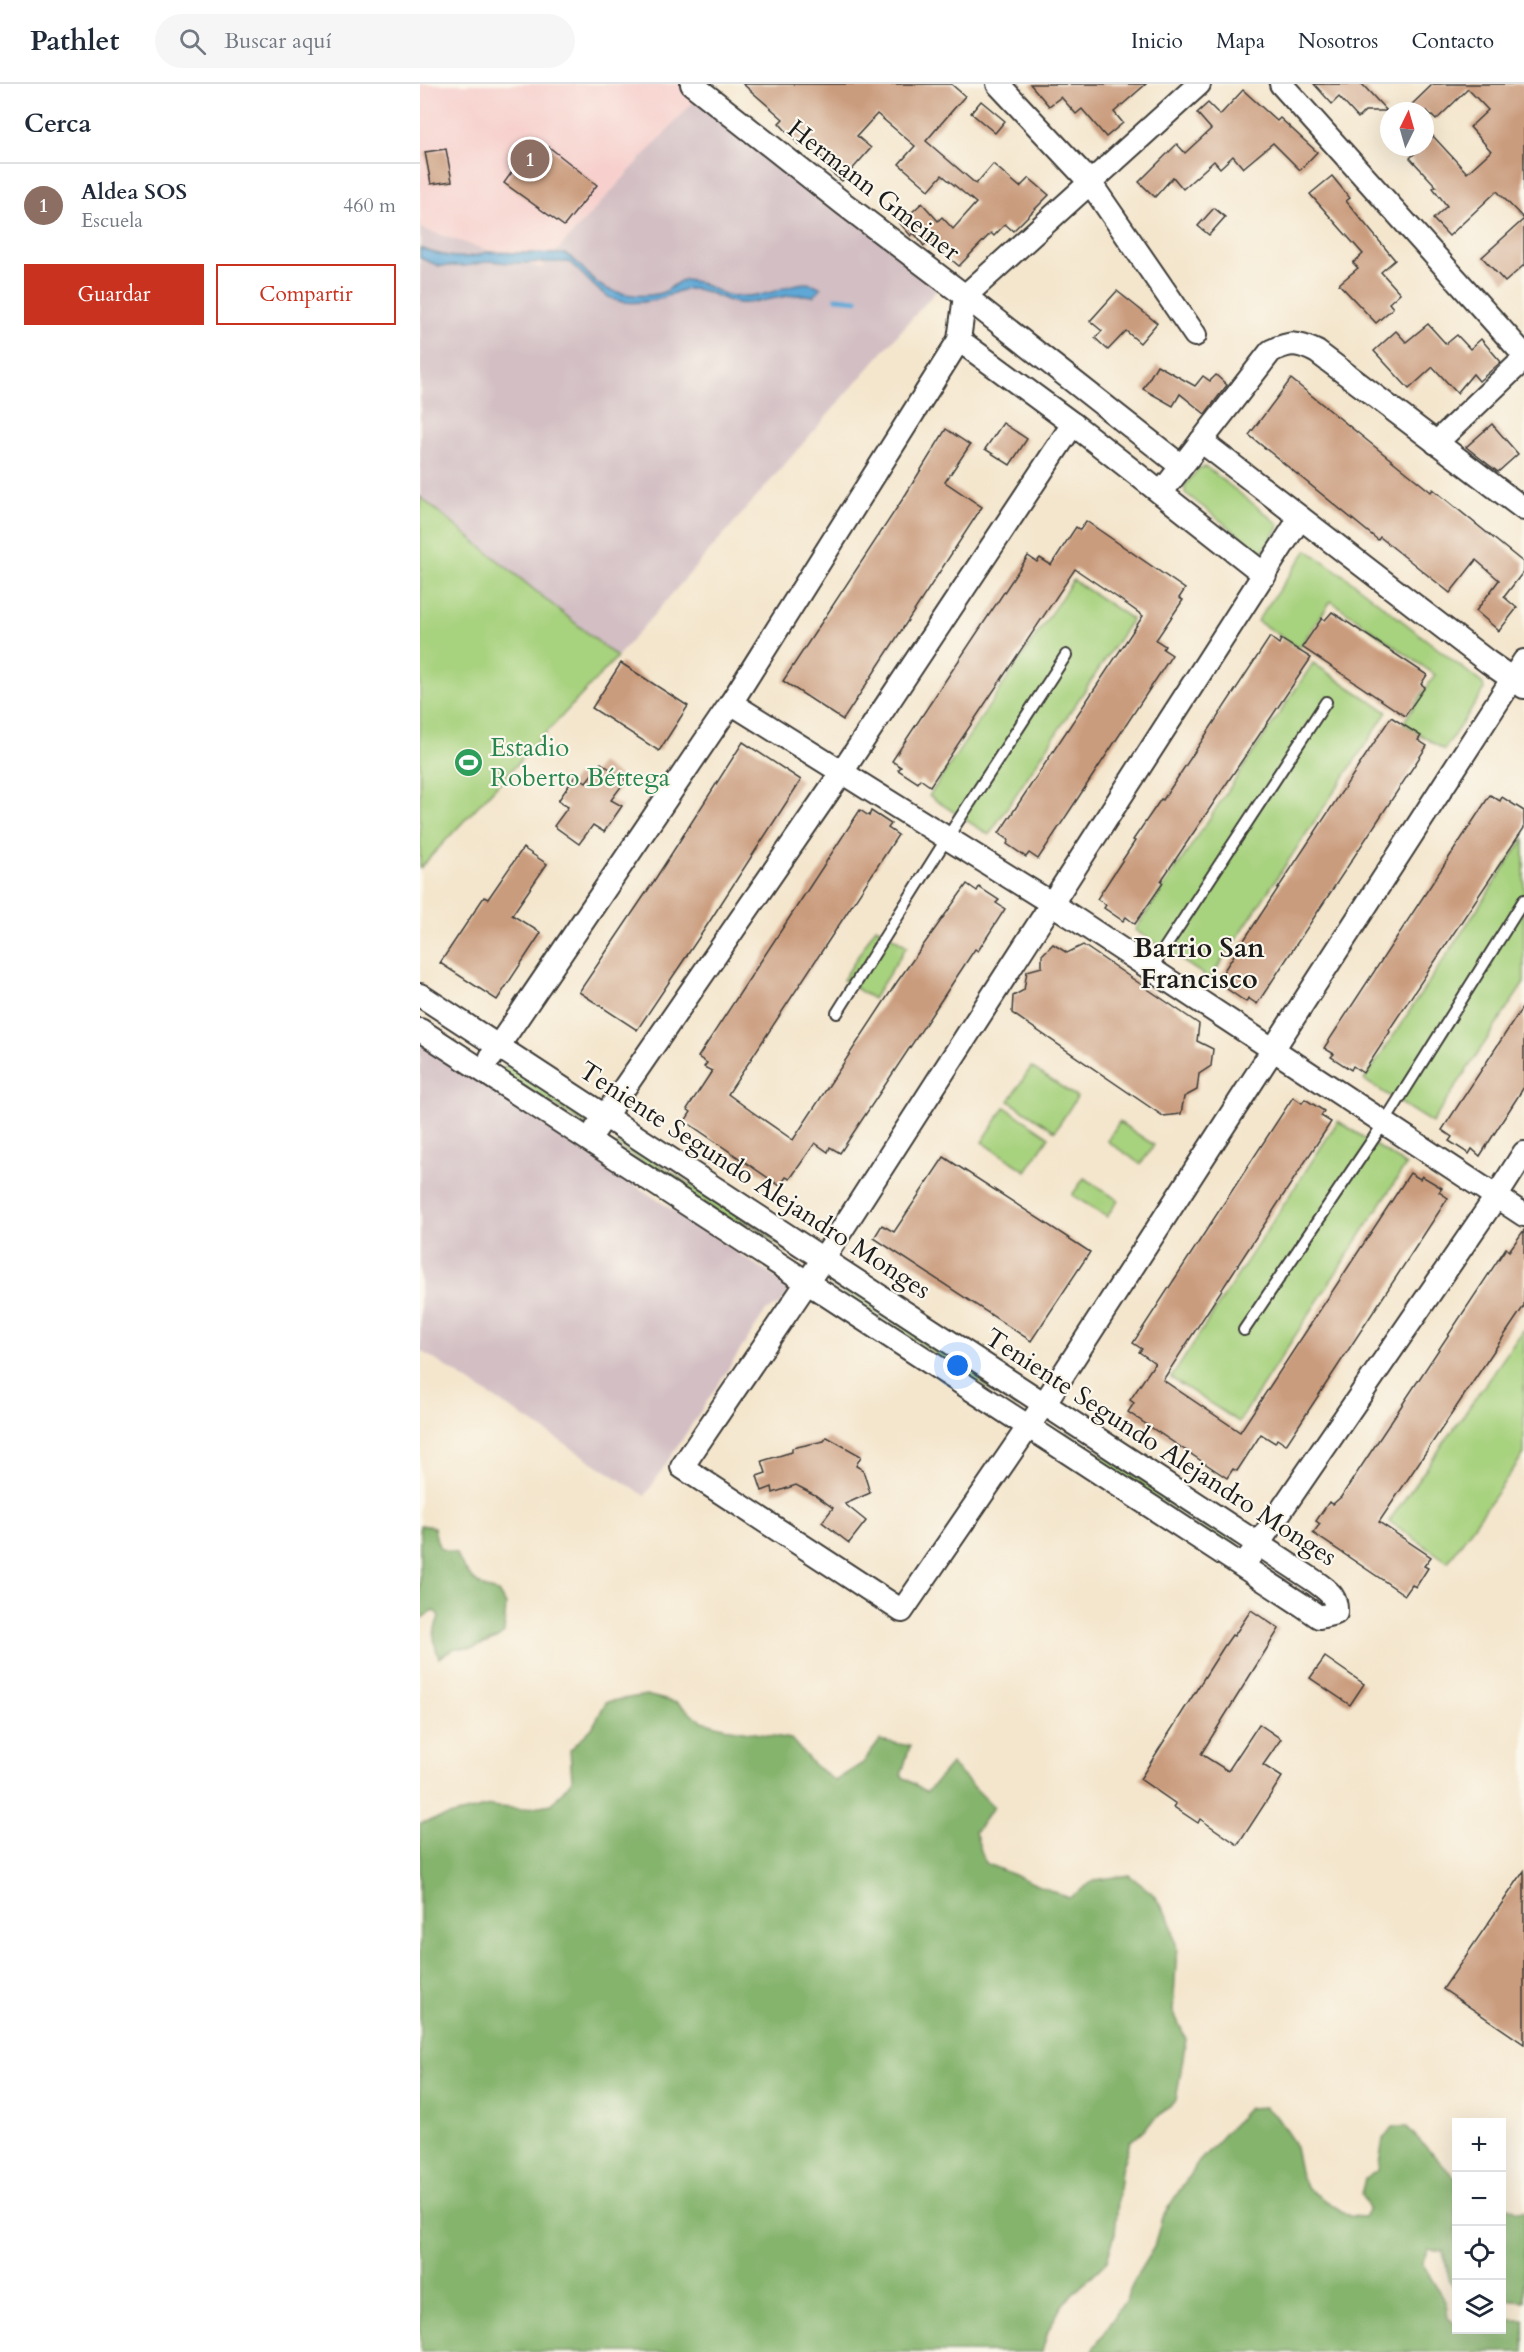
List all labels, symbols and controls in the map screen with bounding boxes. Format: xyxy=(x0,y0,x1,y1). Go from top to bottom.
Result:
search box xyxy=(155,14,575,68)
text: Pathlet xyxy=(30,22,119,60)
icon: search xyxy=(176,25,209,58)
text: Buscar aquí xyxy=(224,26,332,56)
text: Inicio xyxy=(1131,27,1183,56)
text: Mapa xyxy=(1216,27,1265,56)
text: Nosotros xyxy=(1298,27,1378,56)
text: Contacto xyxy=(1411,27,1494,56)
north arrow xyxy=(1380,102,1434,156)
text: Cerca xyxy=(24,106,91,141)
street label: Hermann Gmeiner xyxy=(780,111,968,269)
pin: 1 xyxy=(510,136,550,182)
text: Aldea SOS xyxy=(81,177,187,207)
text: 1 xyxy=(38,192,49,219)
text: 460 m xyxy=(343,192,396,219)
text: Escuela xyxy=(81,207,143,234)
button: Guardar xyxy=(24,264,204,325)
button: Compartir xyxy=(216,264,396,325)
place label: Estadio Roberto Béttega xyxy=(490,730,670,795)
sports icon: Estadio Roberto Béttega xyxy=(453,746,485,778)
district label: Barrio San Francisco xyxy=(1133,930,1265,998)
street label: Teniente Segundo Alejandro Monges xyxy=(572,1053,938,1307)
street label: Teniente Segundo Alejandro Monges xyxy=(978,1320,1344,1574)
your location xyxy=(943,1351,972,1380)
map controls xyxy=(1452,2118,1506,2334)
button: + xyxy=(1452,2118,1506,2172)
button: − xyxy=(1452,2172,1506,2226)
button: locate xyxy=(1452,2226,1506,2280)
button: layers xyxy=(1452,2280,1506,2334)

